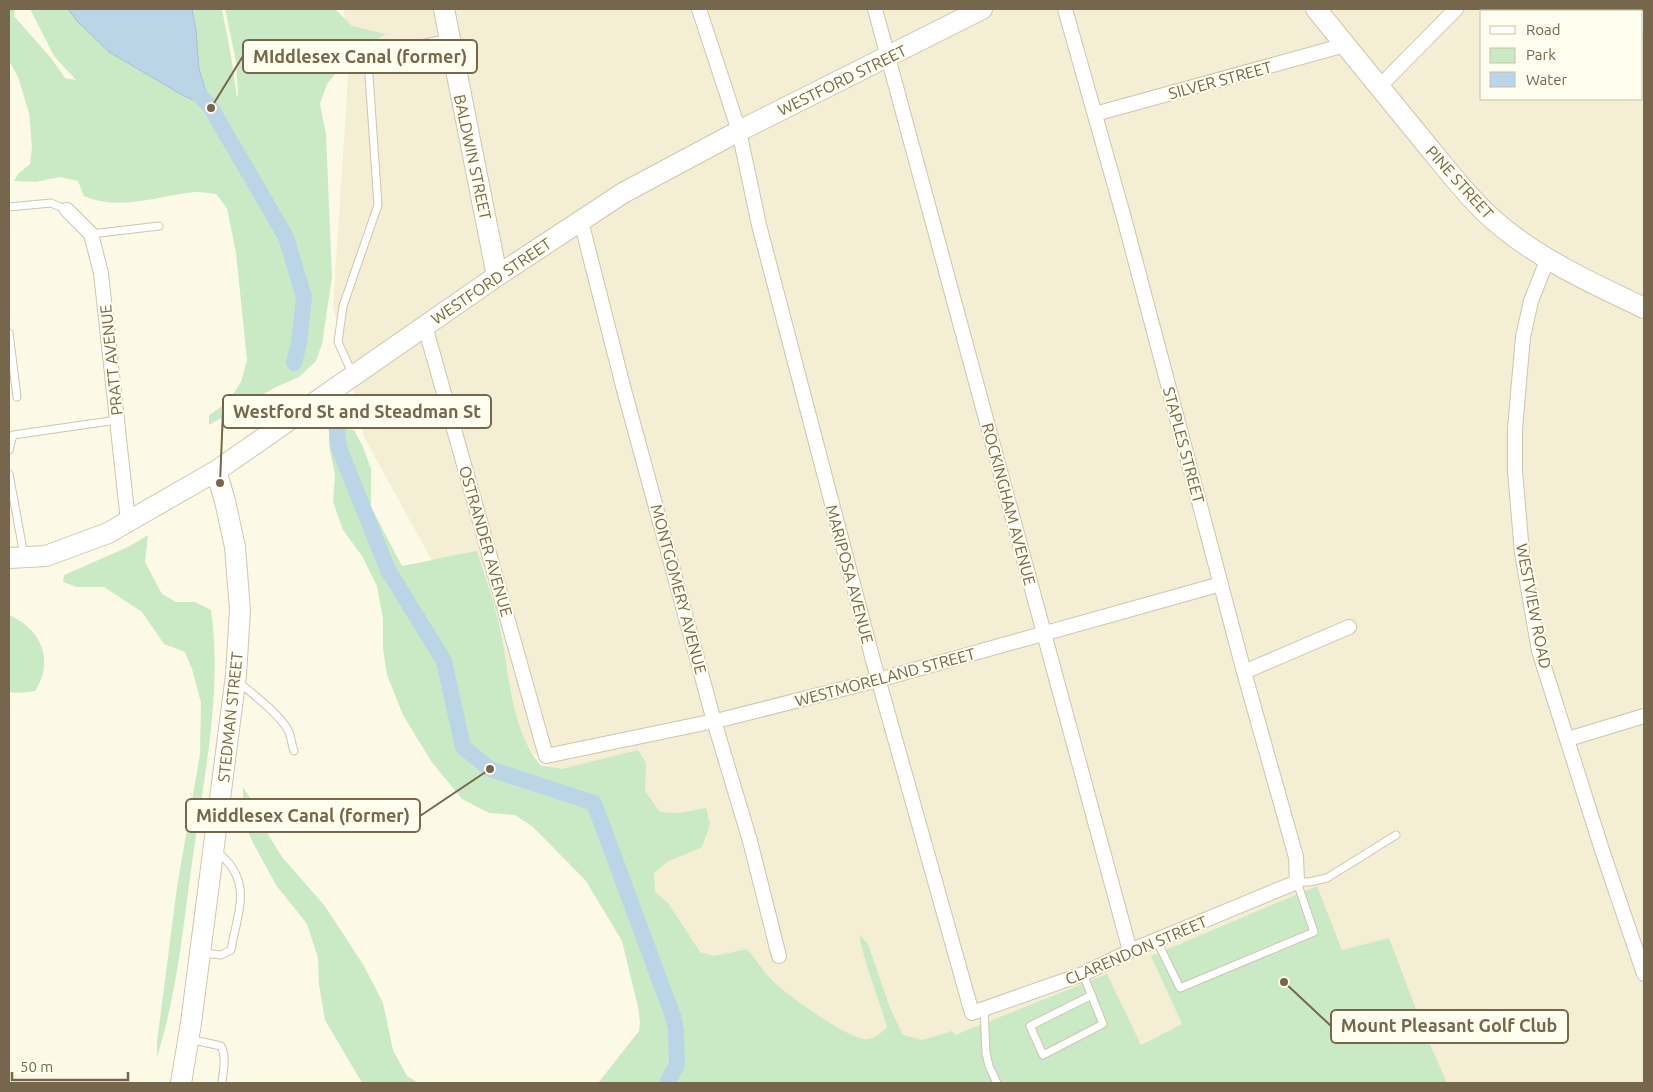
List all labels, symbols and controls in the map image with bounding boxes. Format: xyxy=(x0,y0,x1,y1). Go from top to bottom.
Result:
legend xyxy=(1480,10,1643,100)
text: Road xyxy=(1526,21,1561,38)
callout: MIddlesex Canal (former) xyxy=(243,40,477,73)
street label: WESTFORD STREET xyxy=(775,41,909,119)
text: MIddlesex Canal (former) xyxy=(253,46,467,67)
text: Park xyxy=(1526,46,1556,63)
street label: SILVER STREET xyxy=(1166,58,1274,102)
text: Water xyxy=(1526,71,1567,88)
street label: BALDWIN STREET xyxy=(451,93,495,222)
street label: PINE STREET xyxy=(1423,142,1497,222)
street label: WESTFORD STREET xyxy=(428,234,554,328)
street label: PRATT AVENUE xyxy=(96,304,126,416)
street label: STAPLES STREET xyxy=(1160,385,1208,505)
callout: Westford St and Steadman St xyxy=(223,395,491,428)
text: Westford St and Steadman St xyxy=(233,401,481,421)
street label: ROCKINGHAM AVENUE xyxy=(979,421,1039,587)
street label: OSTRANDER AVENUE xyxy=(456,464,516,618)
street label: MONTGOMERY AVENUE xyxy=(648,502,710,676)
street label: MARIPOSA AVENUE xyxy=(823,503,877,645)
street label: WESTVIEW ROAD xyxy=(1513,542,1555,670)
street label: WESTMORELAND STREET xyxy=(793,644,977,710)
street label: STEDMAN STREET xyxy=(214,651,246,783)
callout: Middlesex Canal (former) xyxy=(186,799,420,832)
text: Middlesex Canal (former) xyxy=(196,805,410,826)
street label: CLARENDON STREET xyxy=(1062,912,1210,988)
callout: Mount Pleasant Golf Club xyxy=(1331,1010,1568,1043)
text: Mount Pleasant Golf Club xyxy=(1341,1015,1557,1035)
scale bar xyxy=(12,1050,129,1082)
text: 50 m xyxy=(20,1058,53,1075)

